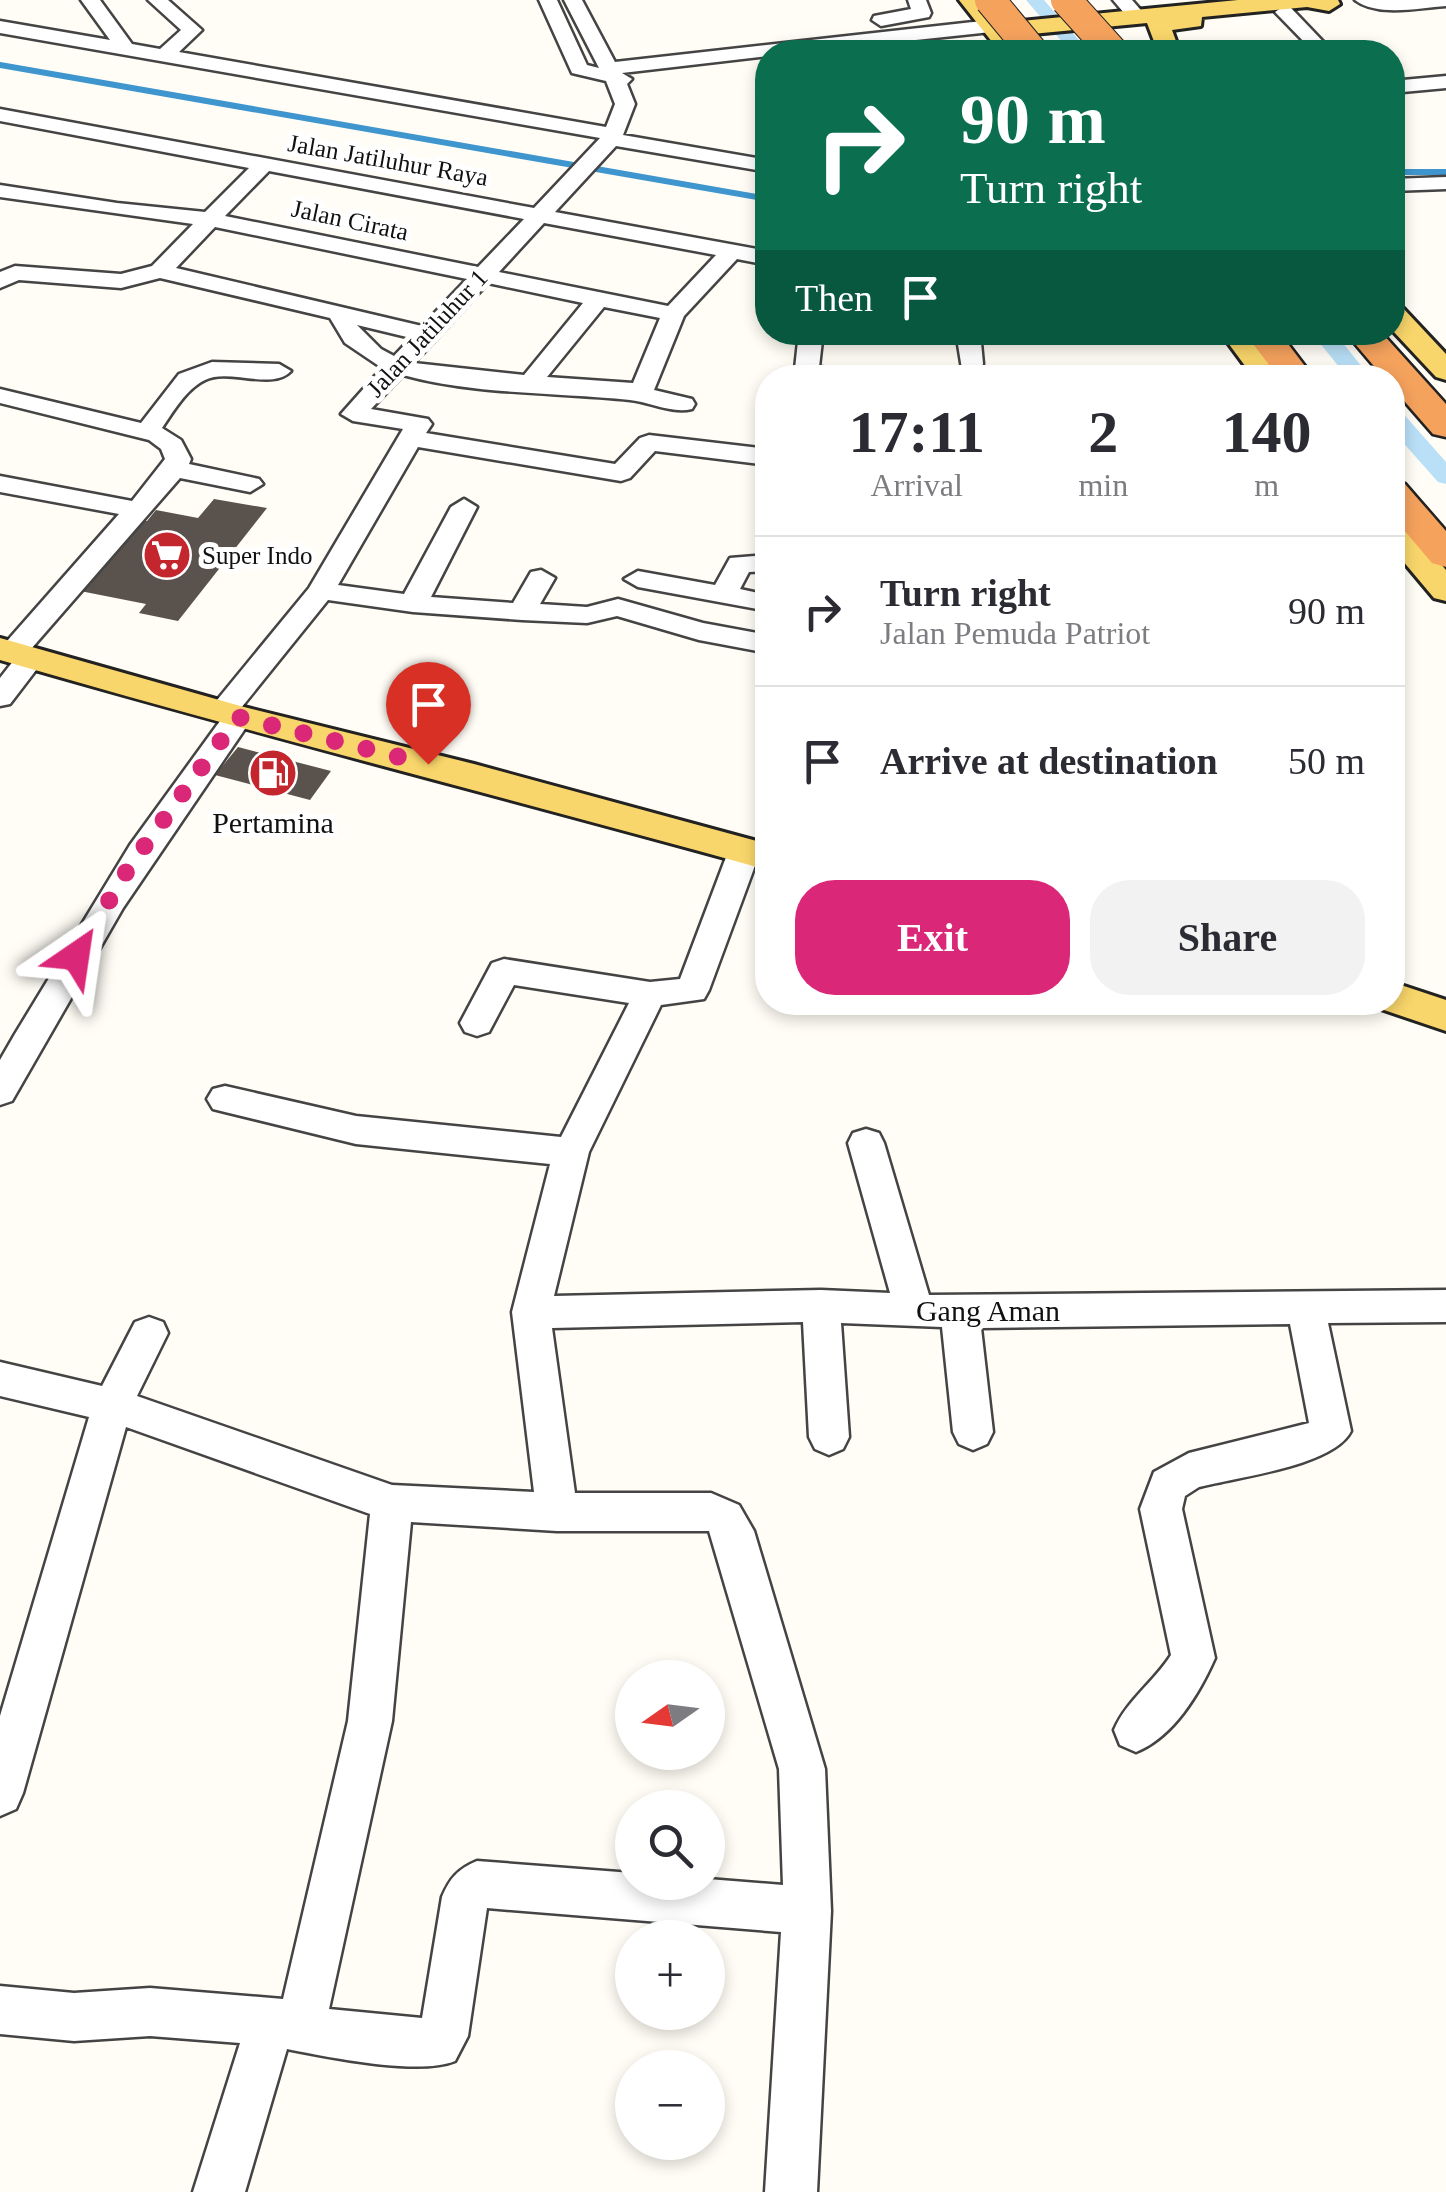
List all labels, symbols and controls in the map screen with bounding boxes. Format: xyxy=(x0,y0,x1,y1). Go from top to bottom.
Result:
icon: right xyxy=(795,80,925,210)
text: 90 m xyxy=(960,81,1106,158)
street label: Jalan Jatiluhur Raya xyxy=(286,129,490,191)
text: Turn right xyxy=(960,163,1142,213)
street label: Jalan Cirata xyxy=(289,194,411,246)
street label: Jalan Jatiluhur 1 xyxy=(361,264,493,402)
icon: arrive xyxy=(893,270,948,325)
text: Then xyxy=(795,277,873,319)
text: 17:11 xyxy=(848,399,985,465)
text: 2 xyxy=(1088,399,1118,465)
text: 140 xyxy=(1222,399,1312,465)
text: Arrival xyxy=(871,467,963,503)
text: min xyxy=(1078,467,1128,503)
text: m xyxy=(1254,467,1279,503)
supermarket icon: Super Indo xyxy=(141,529,193,581)
place label: Super Indo xyxy=(202,542,312,569)
text: Turn right xyxy=(880,572,1051,614)
icon: right xyxy=(795,584,850,639)
text: 90 m xyxy=(1288,590,1365,632)
text: Jalan Pemuda Patriot xyxy=(880,615,1150,651)
pin xyxy=(386,662,471,765)
icon: arrive xyxy=(401,677,456,732)
icon: arrive xyxy=(795,734,850,789)
text: Arrive at destination xyxy=(880,740,1218,782)
text: 50 m xyxy=(1288,740,1365,782)
fuel station icon: Pertamina xyxy=(247,747,299,799)
place label: Pertamina xyxy=(212,806,334,839)
button: Exit xyxy=(795,880,1070,995)
button: Share xyxy=(1090,880,1365,995)
position arrow xyxy=(24,904,128,1008)
street label: Gang Aman xyxy=(916,1294,1060,1327)
north arrow xyxy=(615,1660,725,1770)
map controls xyxy=(615,1660,725,2160)
button: search xyxy=(615,1790,725,1900)
button: + xyxy=(615,1920,725,2030)
button: − xyxy=(615,2050,725,2160)

